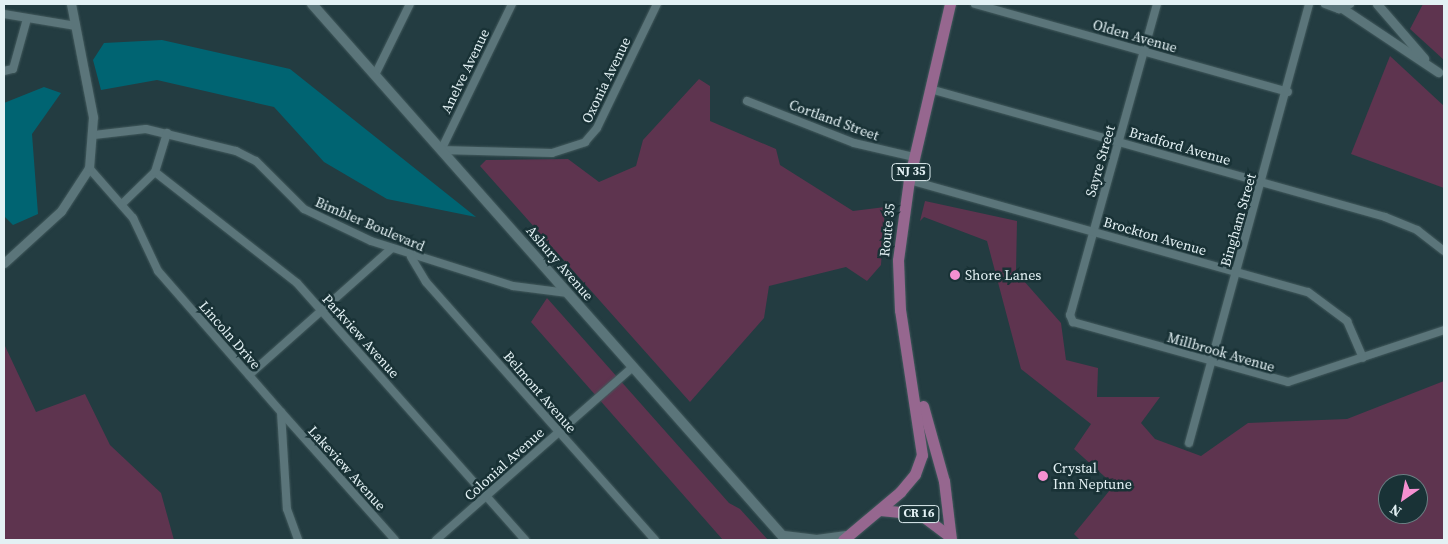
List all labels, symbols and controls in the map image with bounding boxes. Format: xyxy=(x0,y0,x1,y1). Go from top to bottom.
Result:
street label: Olden Avenue xyxy=(1091,16,1179,56)
street label: Anelve Avenue xyxy=(437,26,493,116)
street label: Oxonia Avenue xyxy=(578,34,634,126)
street label: Cortland Street xyxy=(787,96,881,144)
street label: Sayre Street xyxy=(1082,123,1118,199)
street label: Bradford Avenue xyxy=(1127,123,1233,169)
road number: NJ 35 xyxy=(891,162,931,182)
street label: Bingham Street xyxy=(1217,171,1259,269)
street label: Bimbler Boulevard xyxy=(313,193,427,255)
street label: Route 35 xyxy=(876,202,898,258)
street label: Brockton Avenue xyxy=(1101,213,1209,259)
street label: Asbury Avenue xyxy=(523,222,597,304)
place label: Shore Lanes xyxy=(965,267,1041,283)
marker: Shore Lanes xyxy=(949,269,961,281)
street label: Parkview Avenue xyxy=(319,291,403,381)
street label: Lincoln Drive xyxy=(196,297,264,373)
street label: Millbrook Avenue xyxy=(1165,329,1277,375)
street label: Belmont Avenue xyxy=(500,348,580,436)
street label: Lakeview Avenue xyxy=(305,422,389,514)
street label: Colonial Avenue xyxy=(461,424,547,504)
place label: Crystal Inn Neptune xyxy=(1053,460,1132,492)
marker: Crystal Inn Neptune xyxy=(1037,470,1049,482)
north arrow xyxy=(1378,474,1428,524)
text: N xyxy=(1386,500,1405,522)
road number: CR 16 xyxy=(898,504,940,524)

